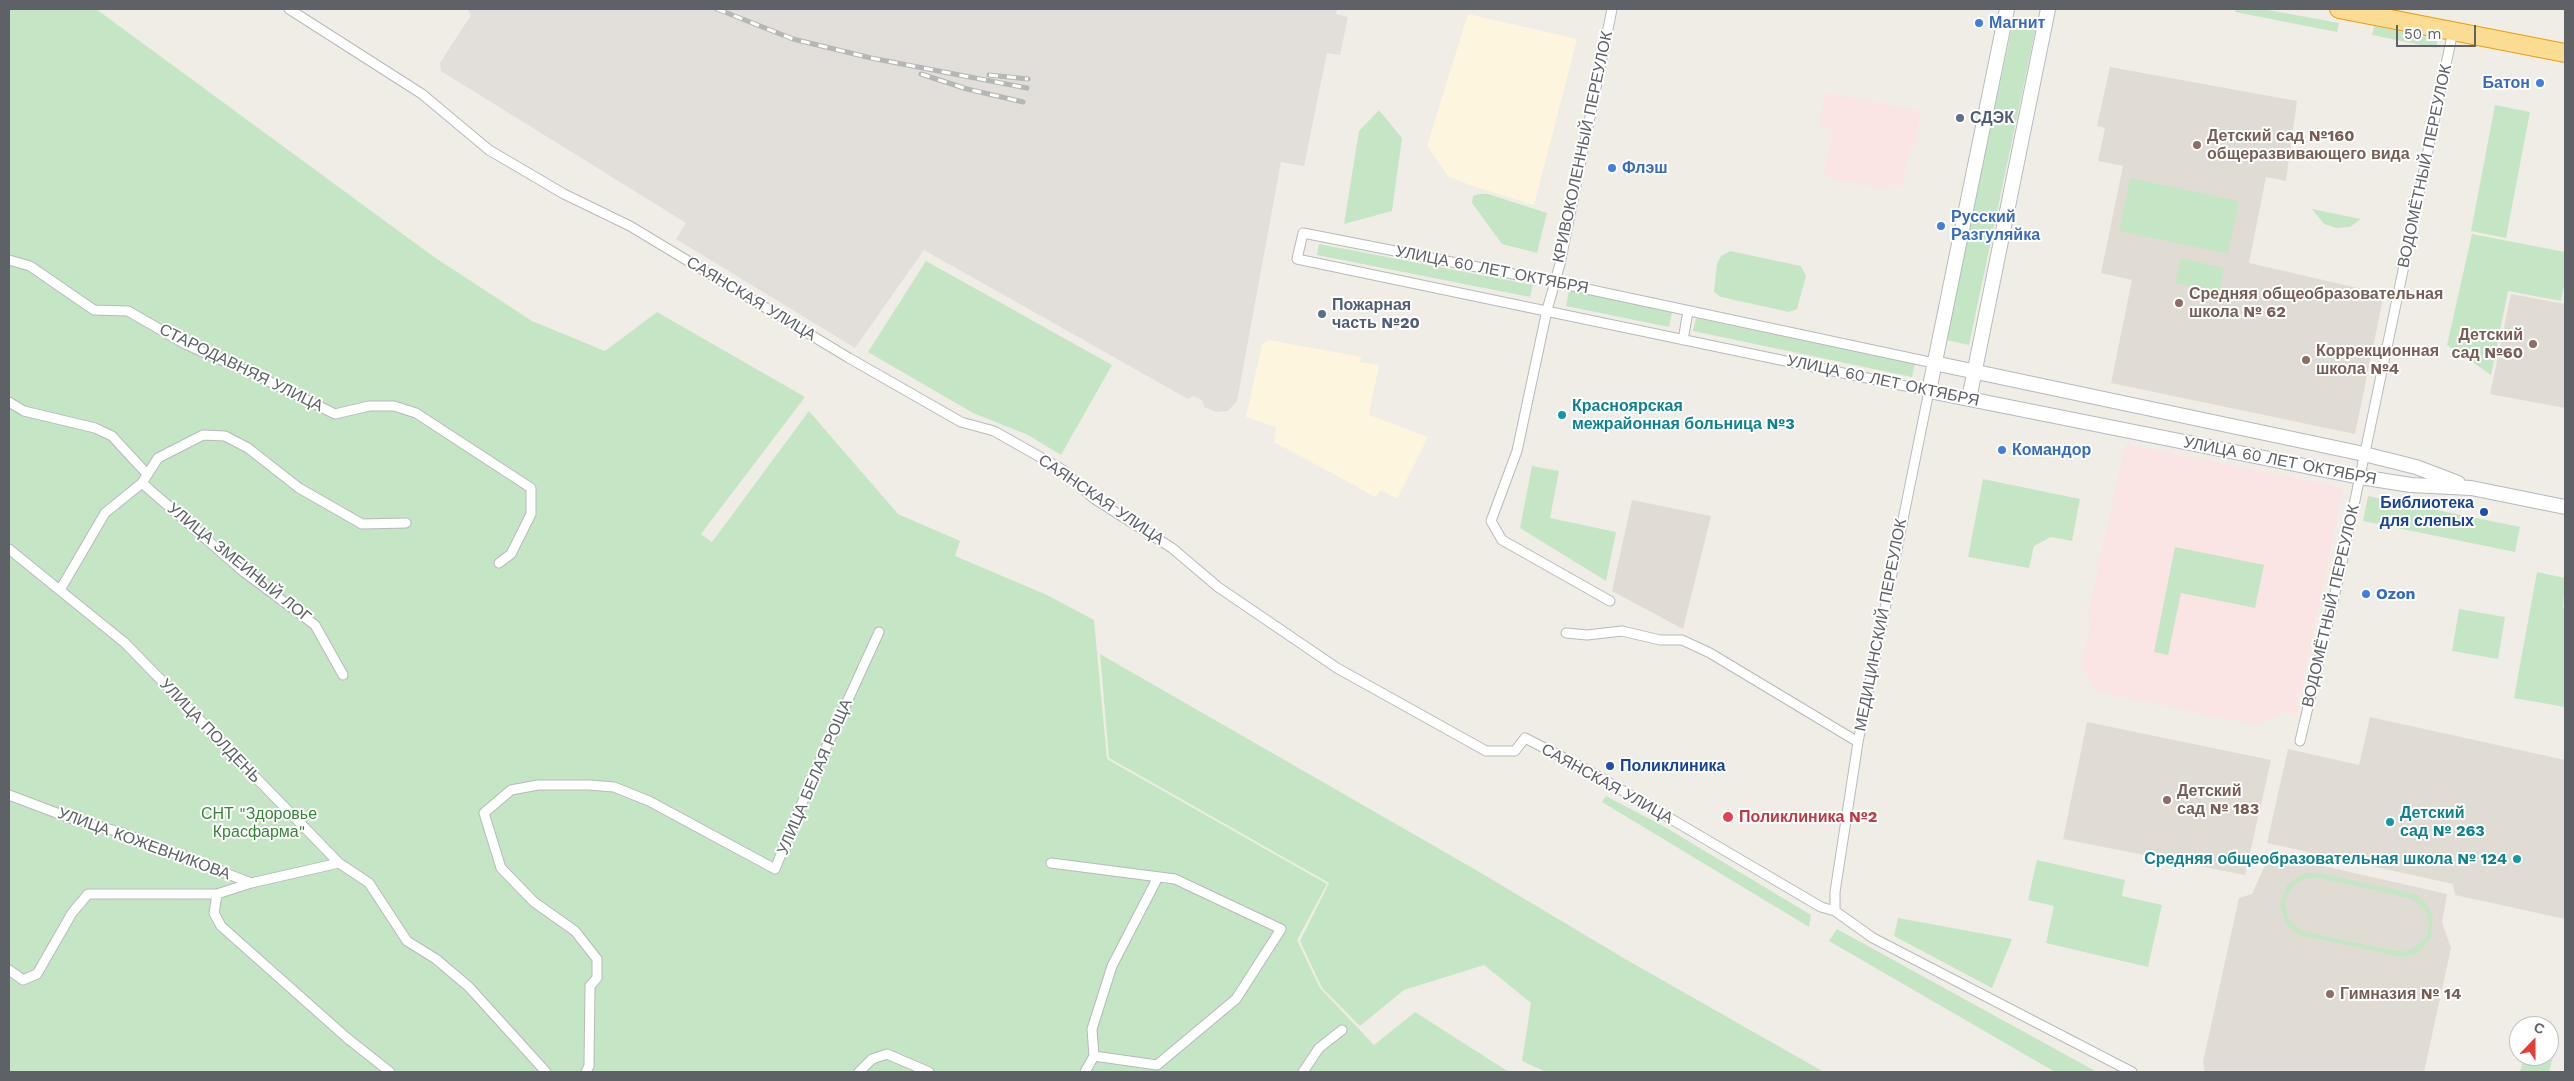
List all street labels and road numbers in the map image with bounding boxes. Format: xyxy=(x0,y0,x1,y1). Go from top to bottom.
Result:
street label: КРИВОКОЛЕННЫЙ ПЕРЕУЛОК xyxy=(1549,29,1617,265)
street label: ВОДОМЁТНЫЙ ПЕРЕУЛОК xyxy=(2394,63,2456,269)
street label: УЛИЦА 60 ЛЕТ ОКТЯБРЯ xyxy=(1394,242,1590,298)
street label: САЯНСКАЯ УЛИЦА xyxy=(683,253,819,345)
street label: СТАРОДАВНЯЯ УЛИЦА xyxy=(156,320,326,416)
street label: УЛИЦА 60 ЛЕТ ОКТЯБРЯ xyxy=(1785,351,1981,411)
street label: УЛИЦА 60 ЛЕТ ОКТЯБРЯ xyxy=(2182,433,2378,489)
street label: САЯНСКАЯ УЛИЦА xyxy=(1034,451,1168,549)
street label: УЛИЦА ЗМЕИНЫЙ ЛОГ xyxy=(163,499,315,627)
street label: ВОДОМЁТНЫЙ ПЕРЕУЛОК xyxy=(2298,503,2364,709)
street label: МЕДИЦИНСКИЙ ПЕРЕУЛОК xyxy=(1851,517,1911,733)
street label: УЛИЦА ПОЛДЕНЬ xyxy=(155,675,265,787)
street label: УЛИЦА БЕЛАЯ РОЩА xyxy=(773,696,857,858)
street label: САЯНСКАЯ УЛИЦА xyxy=(1538,740,1676,828)
street label: УЛИЦА КОЖЕВНИКОВА xyxy=(55,804,233,884)

